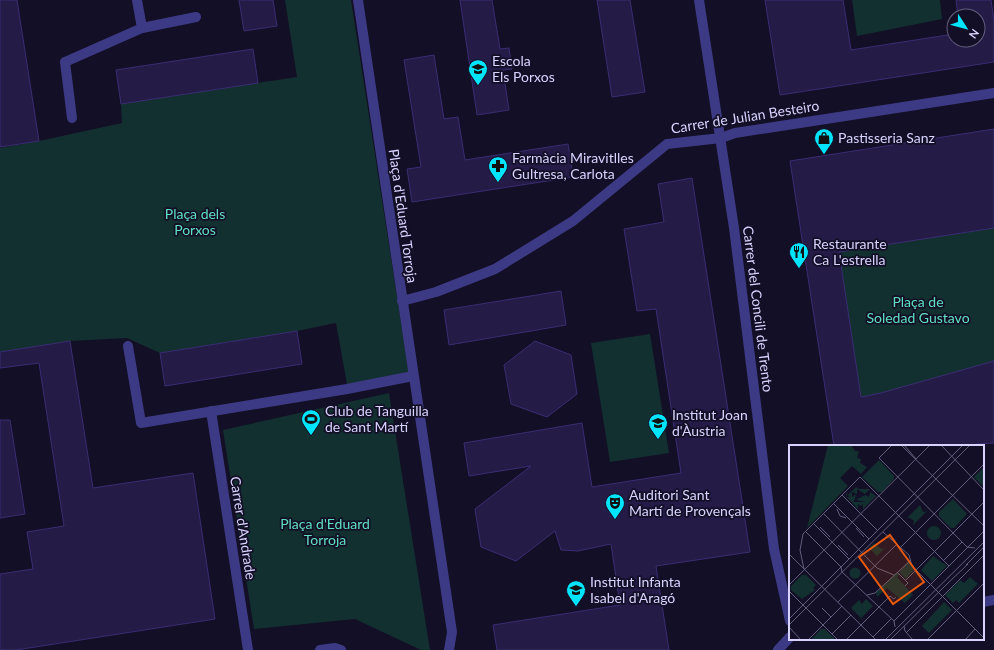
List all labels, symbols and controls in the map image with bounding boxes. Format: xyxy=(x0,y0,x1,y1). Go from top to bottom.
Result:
north arrow xyxy=(946,8,986,48)
text: N xyxy=(967,27,982,41)
place label: Escola Els Porxos xyxy=(492,52,555,85)
school or university icon: Escola Els Porxos xyxy=(467,58,489,86)
street label: Carrer de Julian Besteiro xyxy=(670,96,820,137)
shop icon: Pastisseria Sanz xyxy=(813,127,835,155)
place label: Pastisseria Sanz xyxy=(838,129,935,146)
street label: Plaça d'Eduard Torroja xyxy=(386,148,421,284)
place label: Farmàcia Miravitlles Gultresa, Carlota xyxy=(512,149,634,182)
pharmacy icon: Farmàcia Miravitlles Gultresa, Carlota xyxy=(487,155,509,183)
park label: Plaça dels Porxos xyxy=(165,205,225,238)
street label: Carrer del Concili de Trento xyxy=(740,225,777,393)
place label: Restaurante Ca L'estrella xyxy=(813,235,887,268)
restaurant icon: Restaurante Ca L'estrella xyxy=(788,241,810,269)
park label: Plaça de Soledad Gustavo xyxy=(866,293,970,326)
place label: Club de Tanguilla de Sant Martí xyxy=(325,402,429,435)
place label: Institut Joan d'Àustria xyxy=(672,406,748,439)
sports icon: Club de Tanguilla de Sant Martí xyxy=(300,408,322,436)
school or university icon: Institut Joan d'Àustria xyxy=(647,412,669,440)
inset map xyxy=(789,445,984,640)
street label: Carrer d'Andrade xyxy=(227,475,260,581)
place label: Auditori Sant Martí de Provençals xyxy=(629,486,751,519)
theatre icon: Auditori Sant Martí de Provençals xyxy=(604,492,626,520)
park label: Plaça d'Eduard Torroja xyxy=(280,515,370,548)
place label: Institut Infanta Isabel d'Aragó xyxy=(590,573,681,606)
school or university icon: Institut Infanta Isabel d'Aragó xyxy=(565,579,587,607)

